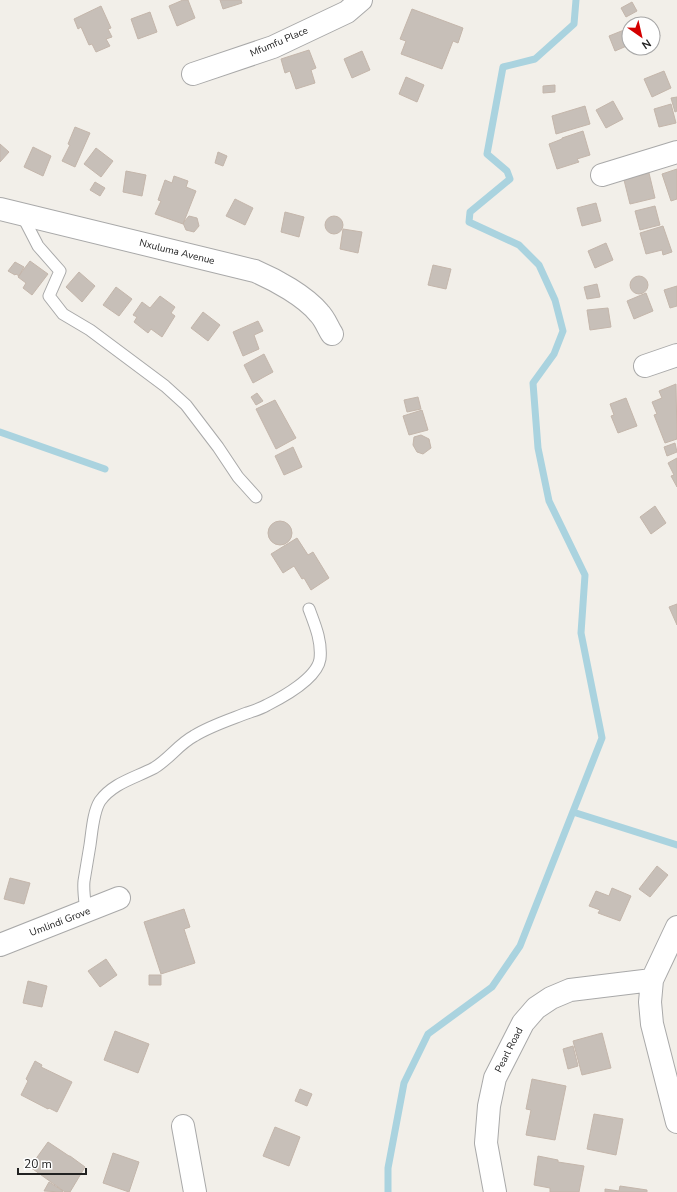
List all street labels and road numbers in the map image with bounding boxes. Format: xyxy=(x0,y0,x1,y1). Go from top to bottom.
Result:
street label: Mfumfu Place xyxy=(248,23,310,61)
street label: Nxuluma Avenue xyxy=(138,236,216,268)
street label: Umlindi Grove xyxy=(28,904,92,940)
street label: Pearl Road xyxy=(492,1025,526,1075)

